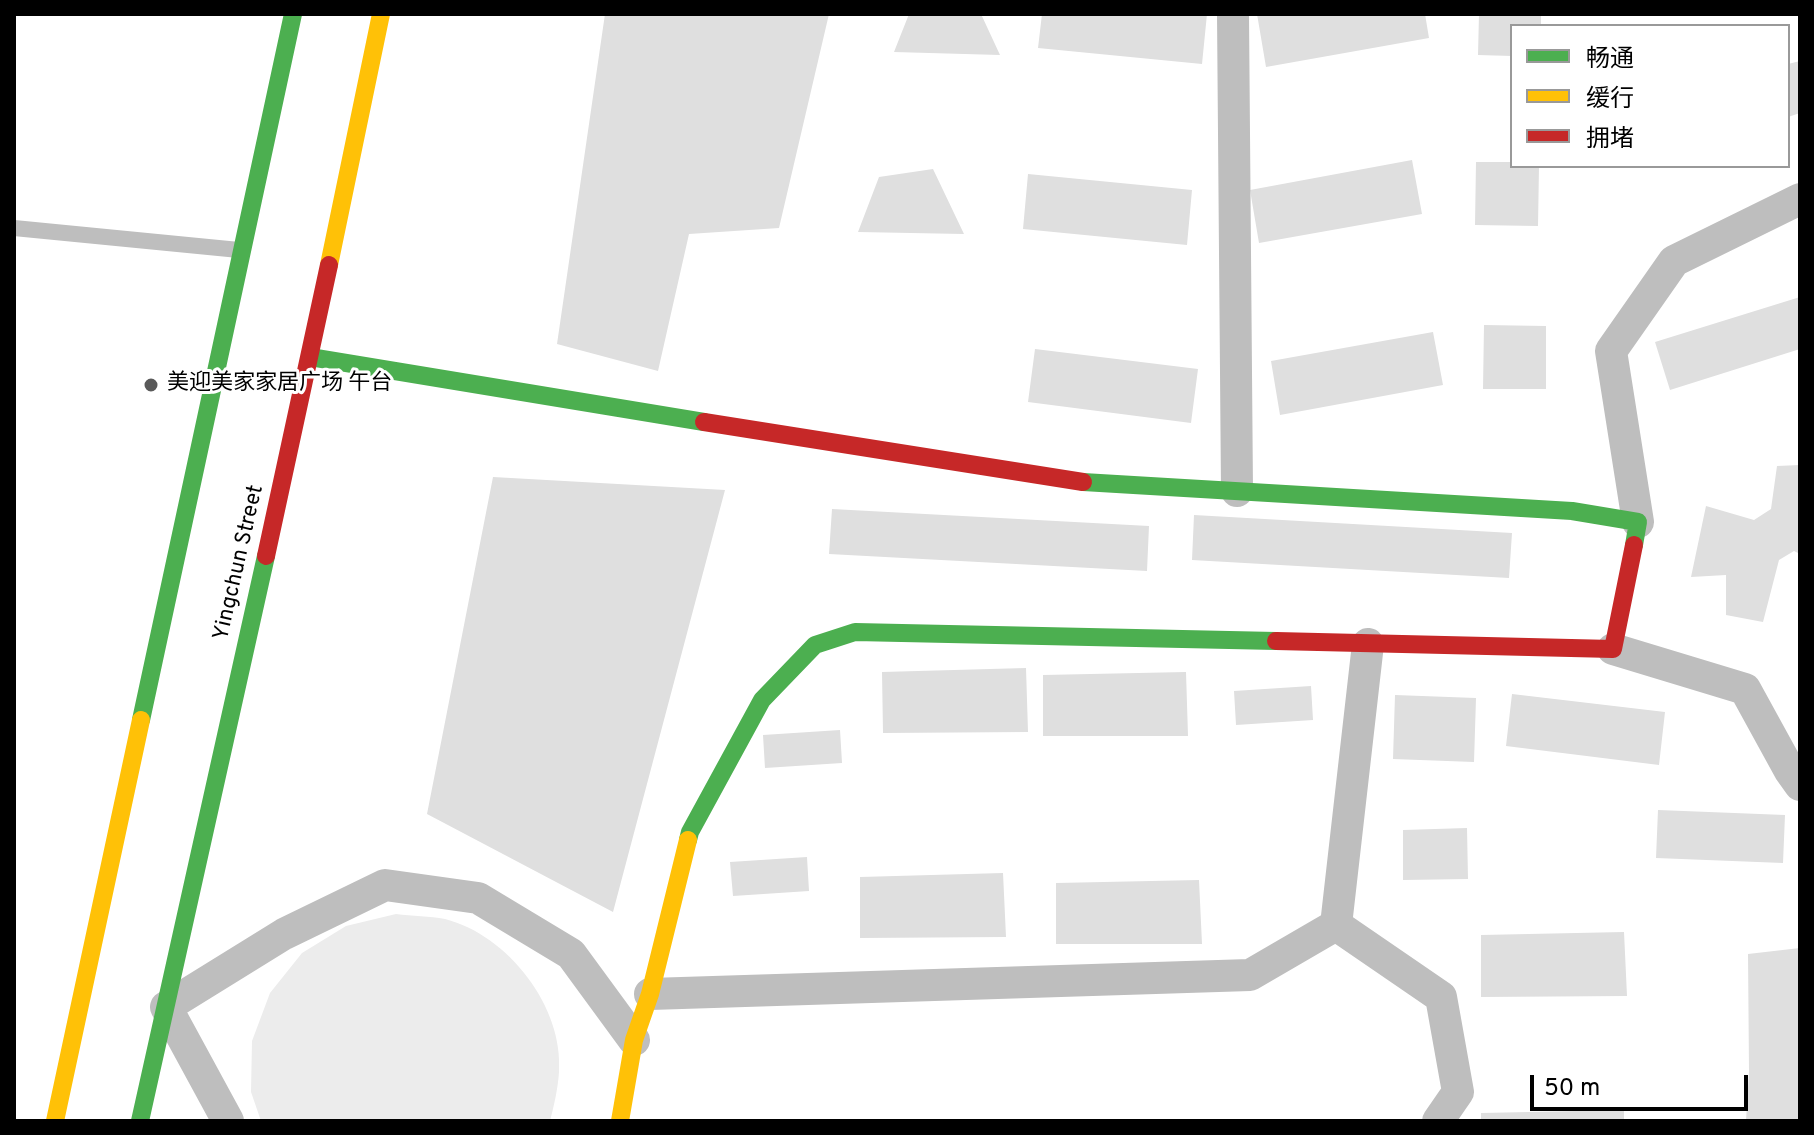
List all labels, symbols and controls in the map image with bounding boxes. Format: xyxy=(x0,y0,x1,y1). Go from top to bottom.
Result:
legend xyxy=(1510,24,1790,168)
text: 畅通 xyxy=(1586,45,1634,75)
text: 缓行 xyxy=(1586,85,1634,115)
text: 拥堵 xyxy=(1586,125,1634,155)
place label: 美迎美家家居广场 午台 xyxy=(167,372,392,398)
marker: 美迎美家家居广场 午台 xyxy=(142,376,160,394)
street label: Yingchun Street xyxy=(209,483,271,643)
scale bar xyxy=(1534,1059,1752,1109)
text: 50 m xyxy=(1544,1074,1600,1104)

